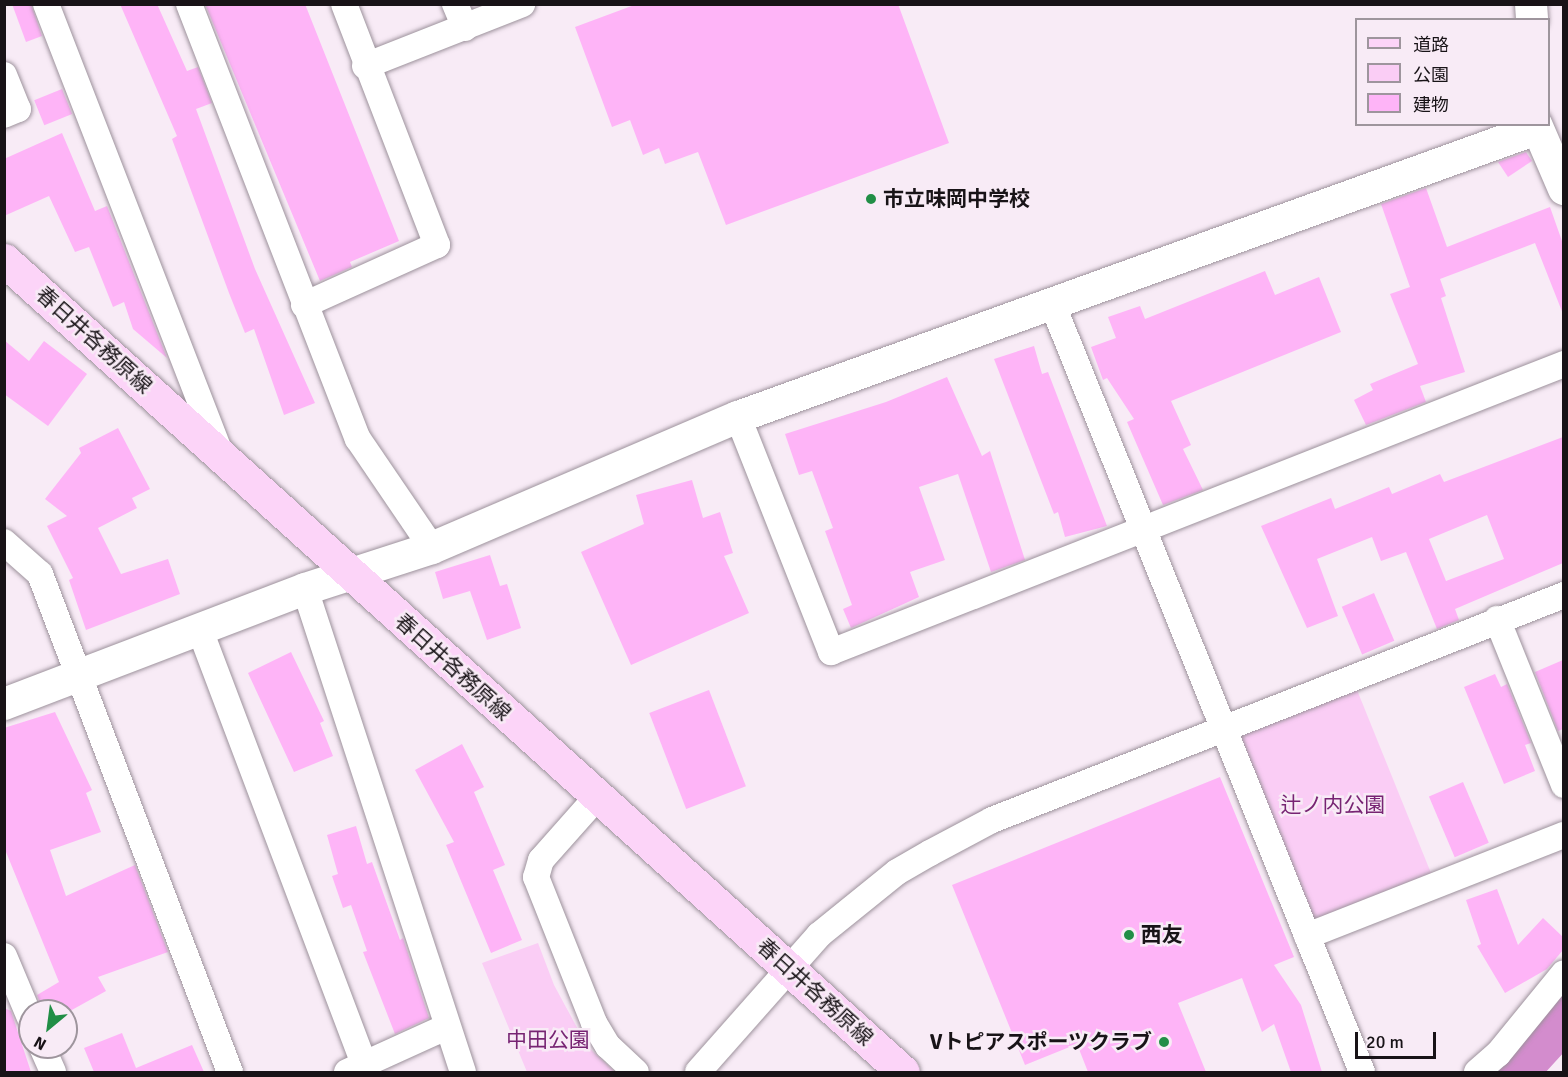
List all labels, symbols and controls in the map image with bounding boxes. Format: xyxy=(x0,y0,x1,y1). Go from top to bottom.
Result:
legend xyxy=(1355,18,1550,126)
text: 道路 xyxy=(1413,34,1449,56)
text: 公園 xyxy=(1413,64,1449,86)
text: 建物 xyxy=(1413,94,1449,116)
place label: 市立味岡中学校 xyxy=(883,186,1030,212)
marker: 市立味岡中学校 xyxy=(864,192,878,206)
street label: 春日井各務原線 xyxy=(31,281,157,399)
street label: 春日井各務原線 xyxy=(390,608,516,726)
park label: 辻ノ内公園 xyxy=(1281,792,1385,818)
place label: 西友 xyxy=(1141,922,1183,948)
marker: 西友 xyxy=(1122,928,1136,942)
street label: 春日井各務原線 xyxy=(752,933,878,1051)
north arrow xyxy=(18,999,78,1059)
scale bar xyxy=(1358,1020,1439,1058)
park label: 中田公園 xyxy=(506,1027,590,1053)
place label: Vトピアスポーツクラブ xyxy=(929,1029,1152,1055)
text: 20 m xyxy=(1366,1031,1404,1053)
text: N xyxy=(31,1032,50,1054)
marker: Vトピアスポーツクラブ xyxy=(1157,1035,1171,1049)

